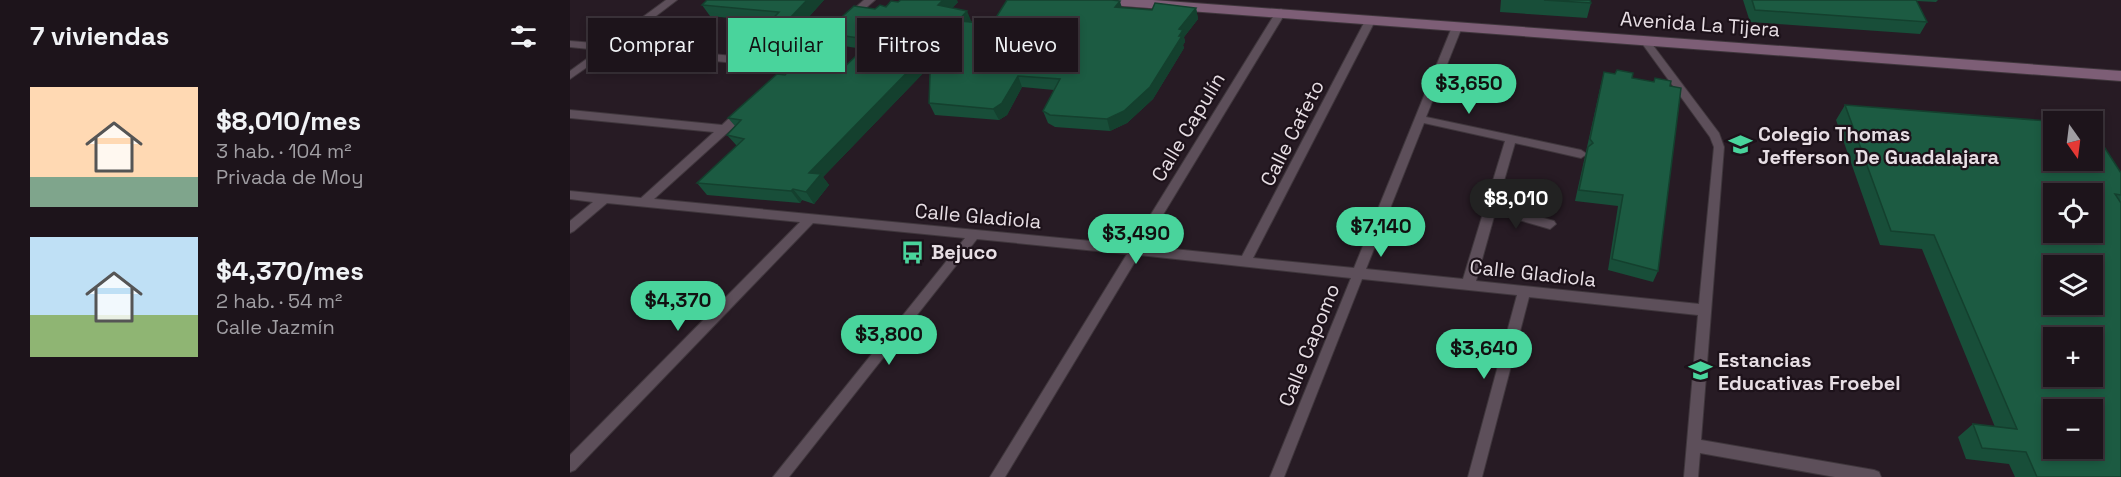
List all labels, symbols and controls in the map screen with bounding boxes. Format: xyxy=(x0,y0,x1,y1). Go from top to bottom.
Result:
street label: Avenida La Tijera xyxy=(1619,5,1781,43)
chip: Comprar xyxy=(588,18,716,72)
chip: Alquilar xyxy=(728,18,845,72)
chip: Filtros xyxy=(857,18,962,72)
chip: Nuevo xyxy=(974,18,1078,72)
text: 7 viviendas xyxy=(30,19,170,53)
icon: filters xyxy=(507,20,540,53)
pin: $3,650 xyxy=(1420,64,1518,115)
street label: Calle Capulín xyxy=(1145,68,1231,186)
text: $3,650 xyxy=(1435,70,1503,96)
street label: Calle Cafeto xyxy=(1254,75,1330,191)
text: $8,010/mes xyxy=(216,104,361,138)
icon: home xyxy=(78,111,150,183)
north arrow xyxy=(2043,111,2103,171)
map controls xyxy=(2043,111,2103,459)
place label: Colegio Thomas Jefferson De Guadalajara xyxy=(1758,121,2000,170)
school or university icon: Colegio Thomas Jefferson De Guadalajara xyxy=(1727,132,1753,158)
text: 3 hab. · 104 m² xyxy=(216,138,351,164)
text: Privada de Moy xyxy=(216,164,363,190)
pin: $8,010 xyxy=(1467,179,1565,230)
button: locate xyxy=(2043,183,2103,243)
text: $8,010 xyxy=(1484,185,1548,211)
street label: Calle Gladiola xyxy=(914,198,1042,234)
pin: $7,140 xyxy=(1332,207,1430,258)
text: $7,140 xyxy=(1350,213,1412,239)
pin: $3,490 xyxy=(1087,214,1185,265)
text: $3,490 xyxy=(1102,220,1170,246)
bus stop icon: Bejuco xyxy=(900,239,926,265)
place label: Bejuco xyxy=(931,239,997,265)
street label: Calle Gladiola xyxy=(1468,253,1598,293)
text: $4,370/mes xyxy=(216,254,364,288)
button: layers xyxy=(2043,255,2103,315)
icon: home xyxy=(78,261,150,333)
street label: Calle Capomo xyxy=(1273,280,1345,410)
pin: $4,370 xyxy=(629,281,727,332)
text: $4,370 xyxy=(645,287,711,313)
text: 2 hab. · 54 m² xyxy=(216,288,342,314)
text: Calle Jazmín xyxy=(216,314,335,340)
pin: $3,800 xyxy=(840,315,938,366)
text: $3,800 xyxy=(855,321,923,347)
button: + xyxy=(2043,327,2103,387)
pin: $3,640 xyxy=(1435,329,1533,380)
text: $3,640 xyxy=(1450,335,1518,361)
place label: Estancias Educativas Froebel xyxy=(1718,347,1901,396)
school or university icon: Estancias Educativas Froebel xyxy=(1687,358,1713,384)
button: − xyxy=(2043,399,2103,459)

